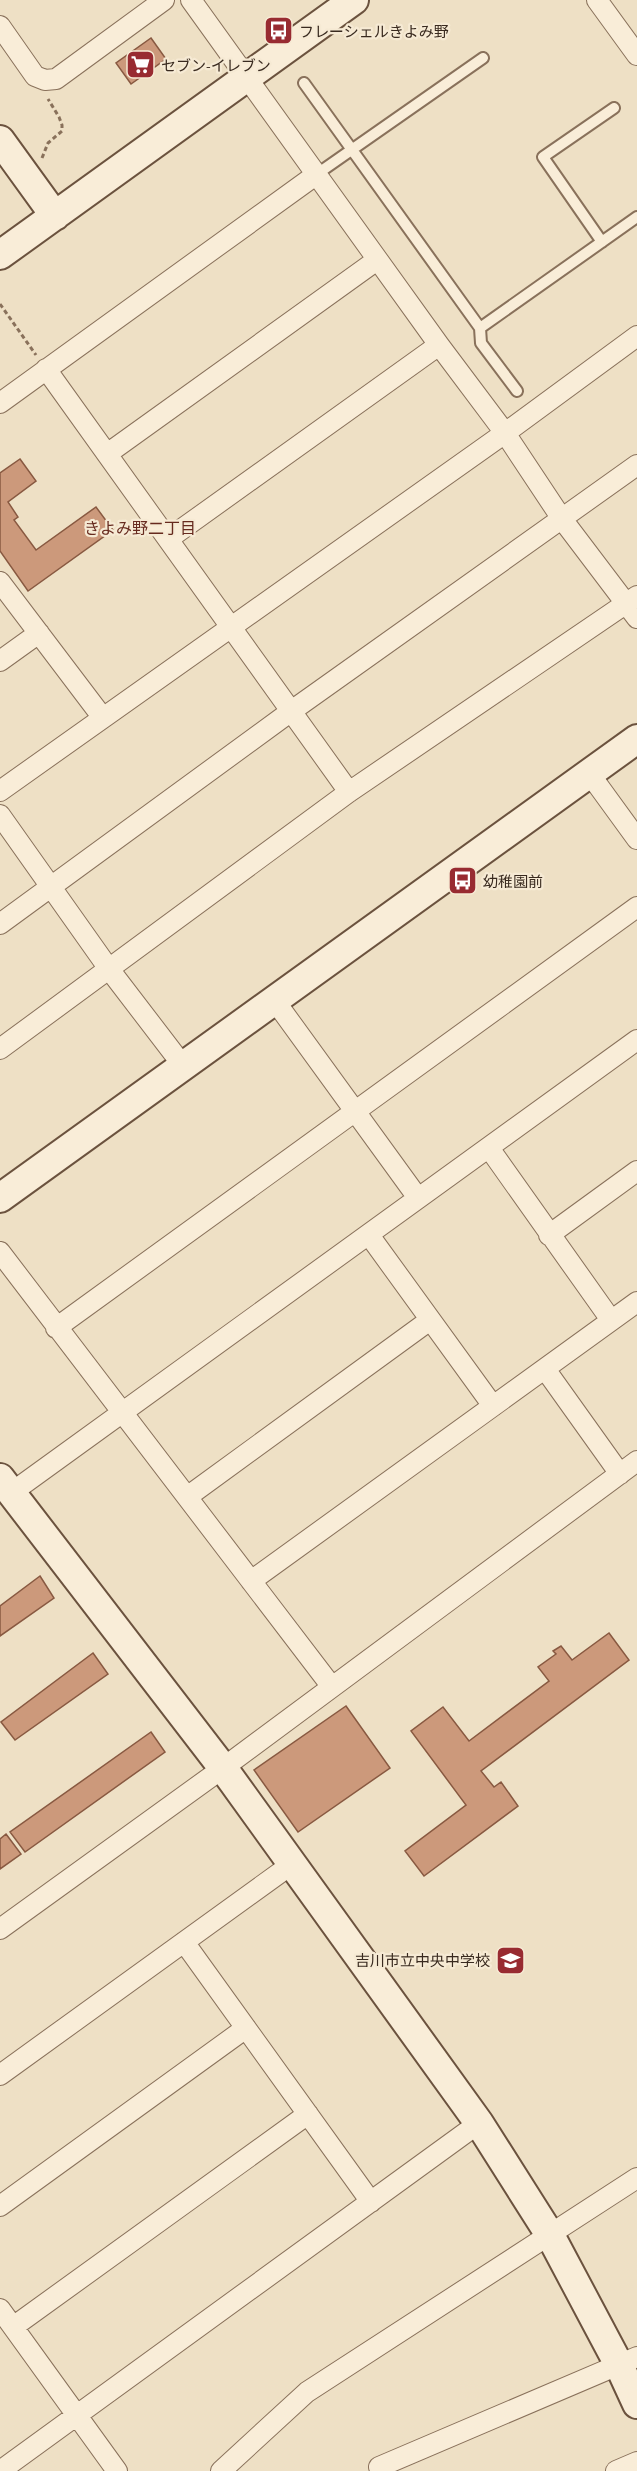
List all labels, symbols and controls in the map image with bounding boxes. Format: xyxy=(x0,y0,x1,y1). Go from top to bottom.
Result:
bus stop icon: フレーシェルきよみ野 xyxy=(262,15,294,47)
place label: フレーシェルきよみ野 xyxy=(299,21,449,42)
supermarket icon: セブン-イレブン xyxy=(124,49,156,81)
place label: セブン-イレブン xyxy=(161,55,271,76)
district label: きよみ野二丁目 xyxy=(84,517,196,539)
bus stop icon: 幼稚園前 xyxy=(446,865,478,897)
place label: 幼稚園前 xyxy=(483,871,543,892)
school or university icon: 吉川市立中央中学校 xyxy=(495,1944,527,1976)
place label: 吉川市立中央中学校 xyxy=(355,1950,490,1971)

